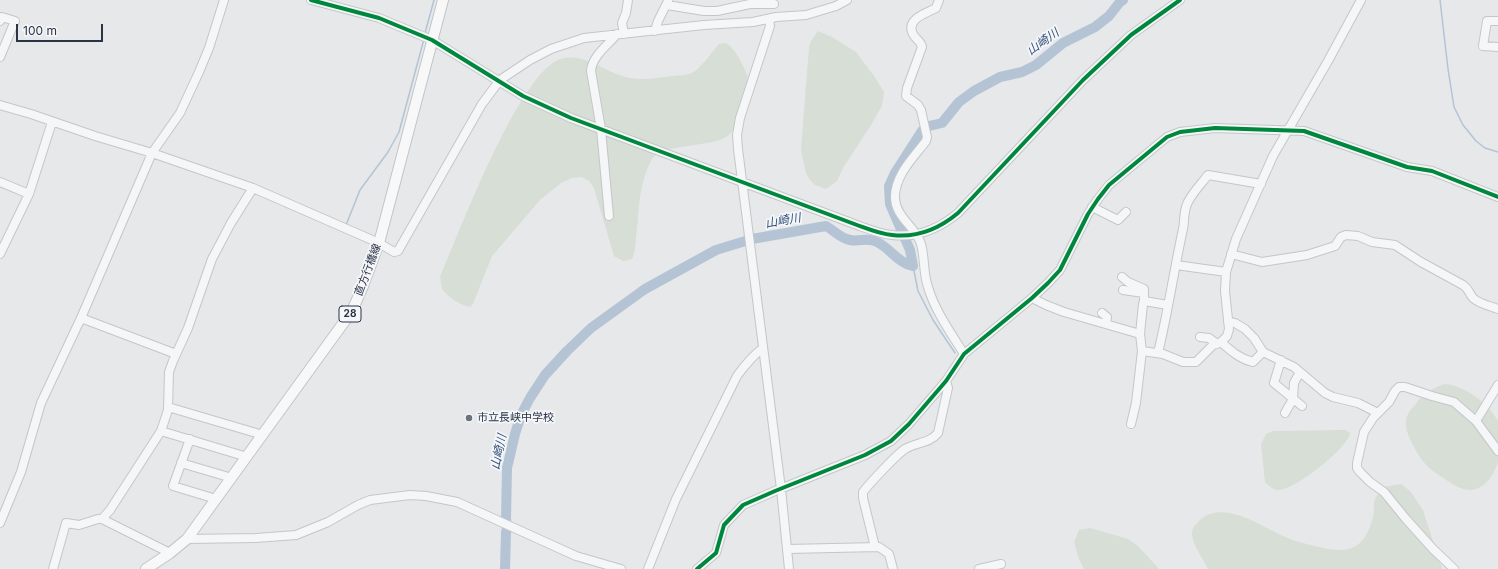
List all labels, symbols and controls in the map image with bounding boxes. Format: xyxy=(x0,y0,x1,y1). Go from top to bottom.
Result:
scale bar xyxy=(18,16,105,42)
text: 100 m xyxy=(23,23,57,38)
water label: 山崎川 xyxy=(1024,26,1062,58)
water label: 山崎川 xyxy=(764,211,802,231)
street label: 直方行橋線 xyxy=(352,242,384,298)
road number: 28 xyxy=(339,306,361,322)
place label: 市立長峡中学校 xyxy=(477,411,554,425)
marker: 市立長峡中学校 xyxy=(464,413,474,423)
water label: 山崎川 xyxy=(488,433,510,471)

